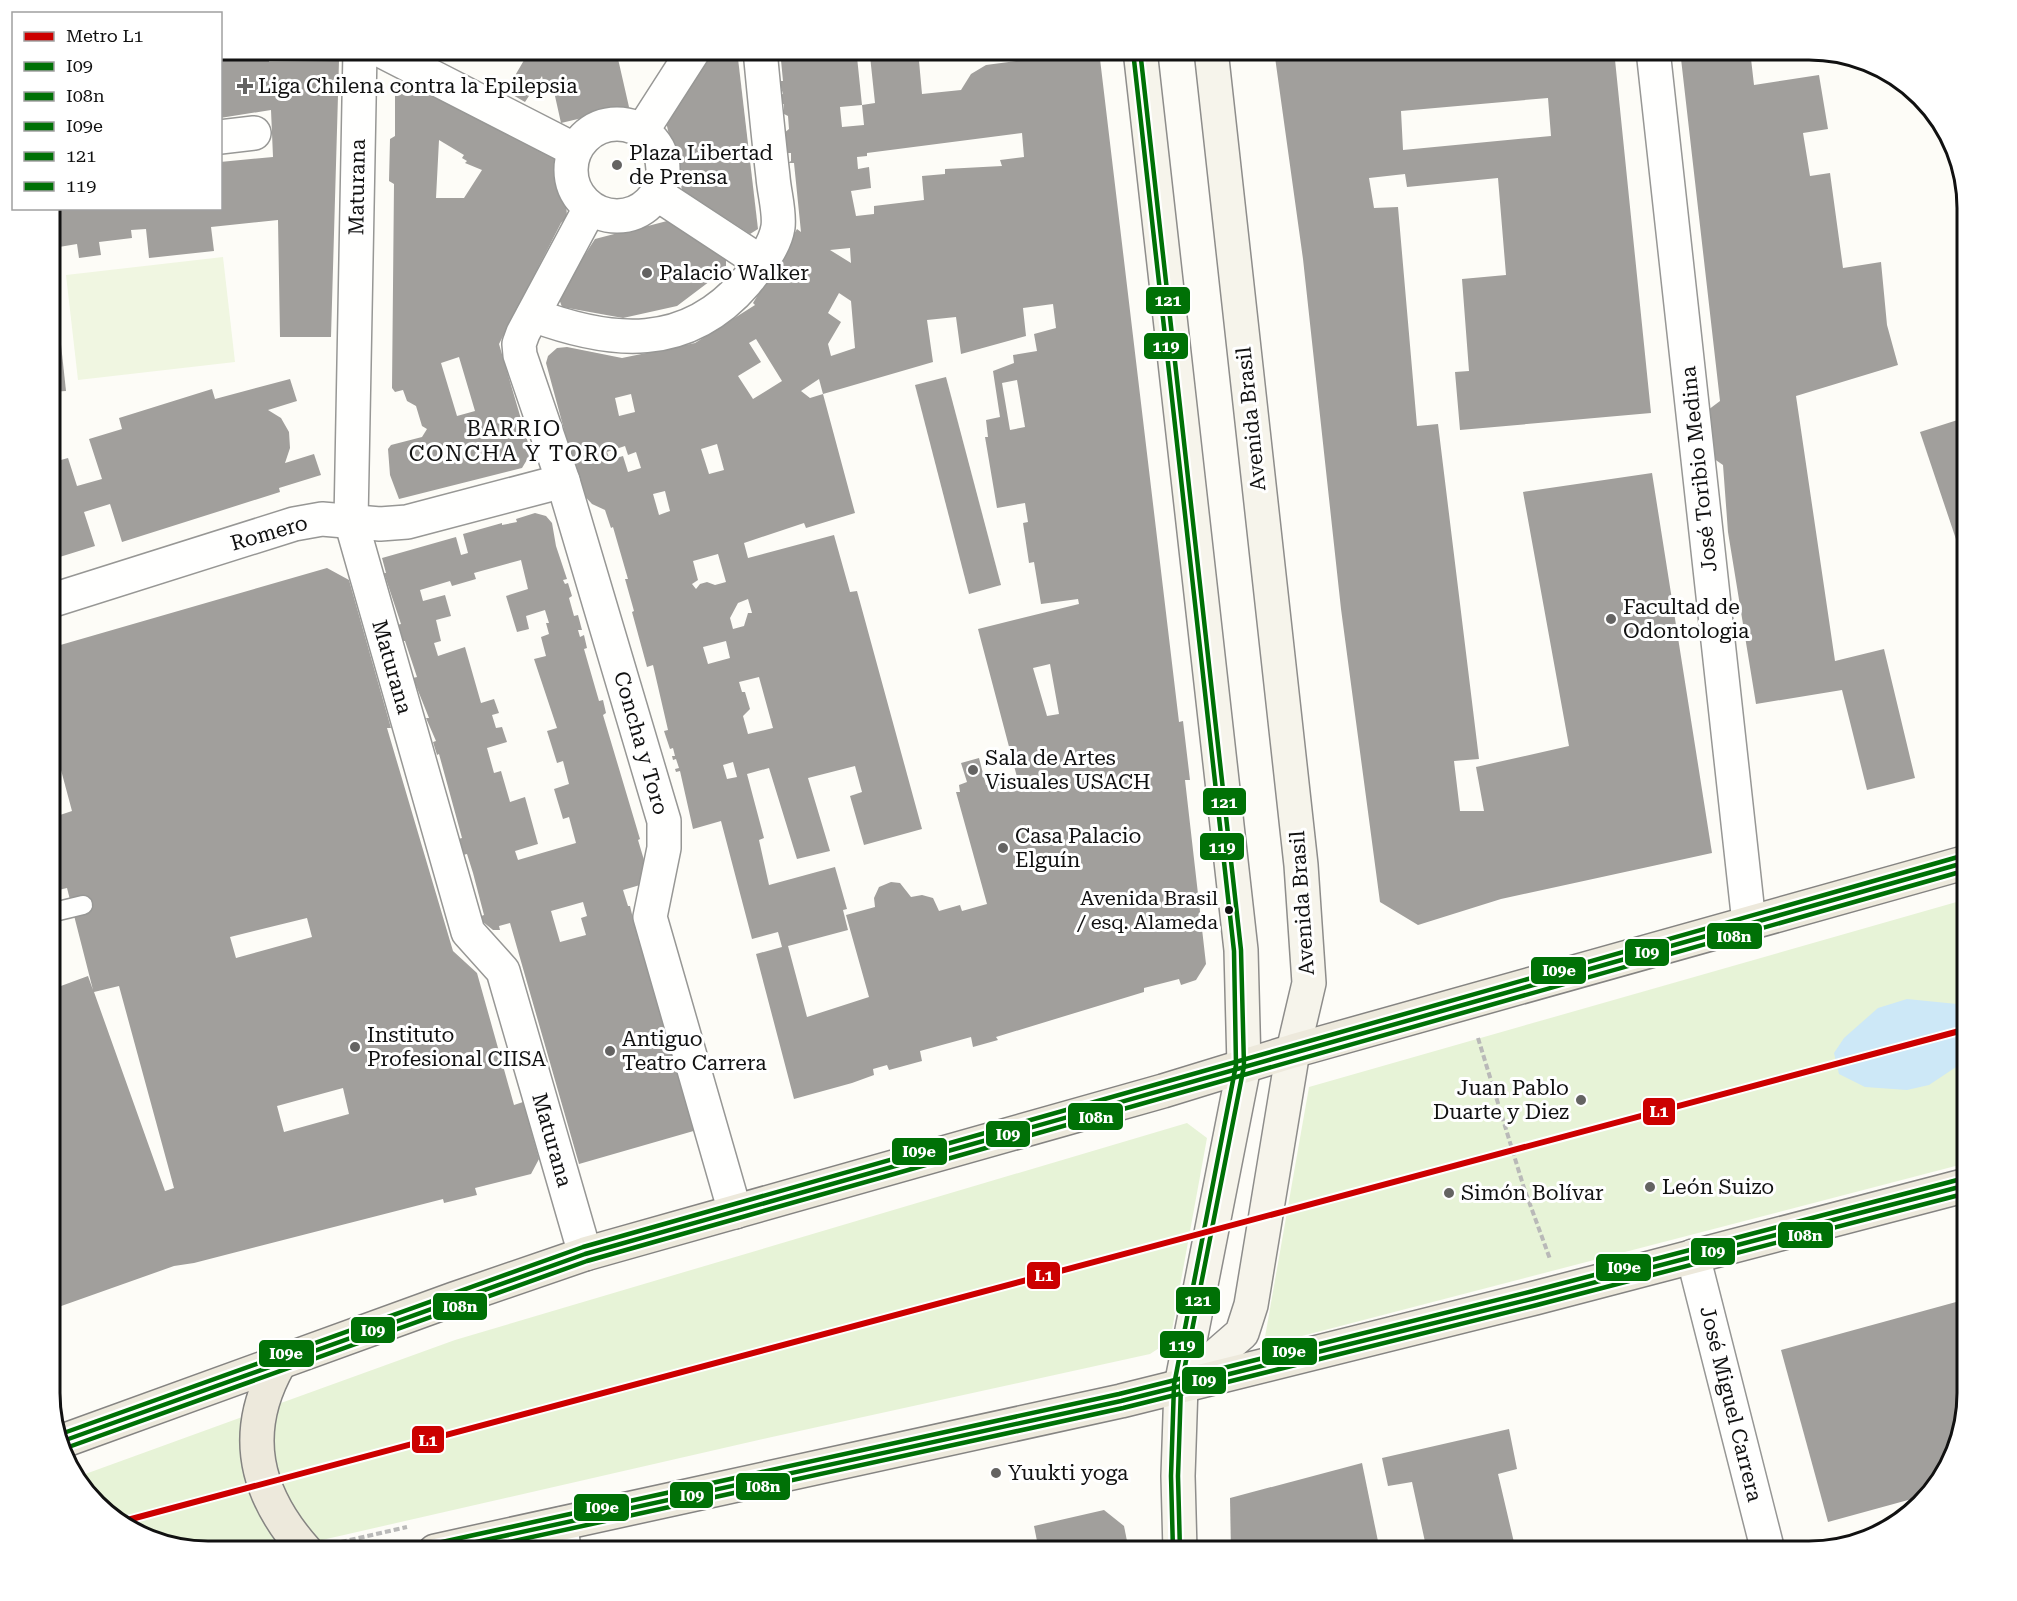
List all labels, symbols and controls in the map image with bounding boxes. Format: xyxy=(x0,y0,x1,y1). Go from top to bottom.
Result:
legend xyxy=(12,12,222,210)
text: Metro L1 xyxy=(66,25,144,46)
text: I09 xyxy=(66,55,93,76)
place label: Liga Chilena contra la Epilepsia xyxy=(258,74,578,98)
marker: Liga Chilena contra la Epilepsia xyxy=(236,77,254,95)
text: I08n xyxy=(66,85,105,106)
text: I09e xyxy=(66,115,103,136)
street label: Maturana xyxy=(344,138,370,236)
place label: Plaza Libertad de Prensa xyxy=(629,141,773,189)
text: 121 xyxy=(66,145,96,166)
marker: Plaza Libertad de Prensa xyxy=(610,158,624,172)
text: 119 xyxy=(66,175,96,196)
place label: Palacio Walker xyxy=(659,261,809,285)
marker: Palacio Walker xyxy=(640,266,654,280)
line badge: 121 xyxy=(1145,286,1191,315)
text: 121 xyxy=(1155,291,1181,310)
line badge: 119 xyxy=(1143,332,1189,360)
text: 119 xyxy=(1153,337,1179,356)
street label: Avenida Brasil xyxy=(1231,345,1270,492)
street label: José Toribio Medina xyxy=(1676,364,1722,573)
district label: BARRIO CONCHA Y TORO xyxy=(409,416,619,466)
street label: Romero xyxy=(228,511,310,555)
place label: Facultad de Odontologia xyxy=(1623,595,1750,643)
marker: Facultad de Odontologia xyxy=(1604,612,1618,626)
street label: Maturana xyxy=(367,617,417,717)
street label: Concha y Toro xyxy=(609,668,673,818)
place label: Sala de Artes Visuales USACH xyxy=(985,746,1150,794)
marker: Sala de Artes Visuales USACH xyxy=(966,763,980,777)
line badge: 121 xyxy=(1202,787,1247,816)
text: 121 xyxy=(1211,793,1237,812)
place label: Casa Palacio Elguín xyxy=(1015,824,1141,872)
street label: Avenida Brasil xyxy=(1285,829,1319,976)
line badge: 119 xyxy=(1199,832,1245,861)
text: 119 xyxy=(1209,838,1235,857)
marker: Casa Palacio Elguín xyxy=(996,841,1010,855)
place label: Avenida Brasil / esq. Alameda xyxy=(1076,886,1218,934)
marker: Avenida Brasil / esq. Alameda xyxy=(1223,904,1235,916)
line badge: I08n xyxy=(1706,922,1763,950)
text: I08n xyxy=(1717,927,1752,946)
line badge: I09 xyxy=(1624,938,1670,967)
text: I09 xyxy=(1635,943,1659,962)
line badge: I09e xyxy=(1530,956,1587,985)
text: I09e xyxy=(1542,961,1576,980)
place label: Instituto Profesional CIISA xyxy=(367,1023,546,1071)
place label: Antiguo Teatro Carrera xyxy=(622,1027,767,1075)
marker: Instituto Profesional CIISA xyxy=(348,1040,362,1054)
marker: Antiguo Teatro Carrera xyxy=(603,1044,617,1058)
place label: Juan Pablo Duarte y Diez xyxy=(1433,1076,1569,1124)
street label: Maturana xyxy=(527,1090,577,1190)
marker: Juan Pablo Duarte y Diez xyxy=(1574,1093,1588,1107)
line badge: L1 xyxy=(1642,1097,1676,1126)
line badge: I08n xyxy=(1067,1102,1124,1131)
text: L1 xyxy=(1649,1102,1669,1121)
text: I08n xyxy=(1079,1108,1114,1127)
line badge: I09 xyxy=(985,1120,1031,1148)
text: I09 xyxy=(996,1125,1020,1144)
line badge: I09e xyxy=(891,1137,948,1166)
text: I09e xyxy=(902,1142,936,1161)
place label: León Suizo xyxy=(1662,1175,1774,1199)
marker: León Suizo xyxy=(1643,1180,1657,1194)
place label: Simón Bolívar xyxy=(1461,1181,1604,1205)
marker: Simón Bolívar xyxy=(1442,1186,1456,1200)
line badge: I08n xyxy=(1777,1221,1834,1249)
text: I08n xyxy=(1788,1226,1823,1245)
line badge: I09 xyxy=(1690,1237,1736,1266)
text: I09 xyxy=(1701,1242,1725,1261)
line badge: I09e xyxy=(1595,1253,1652,1282)
text: I09e xyxy=(1607,1258,1641,1277)
line badge: L1 xyxy=(1026,1261,1061,1290)
text: L1 xyxy=(1034,1266,1054,1285)
line badge: 121 xyxy=(1175,1286,1221,1315)
text: 121 xyxy=(1185,1291,1211,1310)
line badge: I08n xyxy=(432,1292,488,1321)
text: I08n xyxy=(443,1297,478,1316)
street label: José Miguel Carrera xyxy=(1695,1304,1767,1505)
line badge: I09 xyxy=(350,1316,396,1344)
text: I09 xyxy=(361,1321,385,1340)
line badge: 119 xyxy=(1159,1330,1205,1359)
text: 119 xyxy=(1169,1336,1195,1355)
line badge: I09e xyxy=(1261,1337,1318,1366)
line badge: I09e xyxy=(258,1339,315,1368)
text: I09e xyxy=(1272,1342,1306,1361)
text: I09e xyxy=(269,1344,303,1363)
line badge: I09 xyxy=(1181,1366,1227,1395)
text: I09 xyxy=(1192,1371,1216,1390)
line badge: L1 xyxy=(411,1425,445,1454)
text: L1 xyxy=(418,1431,438,1450)
place label: Yuukti yoga xyxy=(1008,1461,1129,1485)
marker: Yuukti yoga xyxy=(989,1466,1003,1480)
line badge: I08n xyxy=(735,1472,791,1501)
text: I08n xyxy=(746,1477,781,1496)
line badge: I09 xyxy=(669,1481,714,1509)
text: I09 xyxy=(680,1486,704,1505)
line badge: I09e xyxy=(573,1493,630,1522)
text: I09e xyxy=(585,1498,619,1517)

